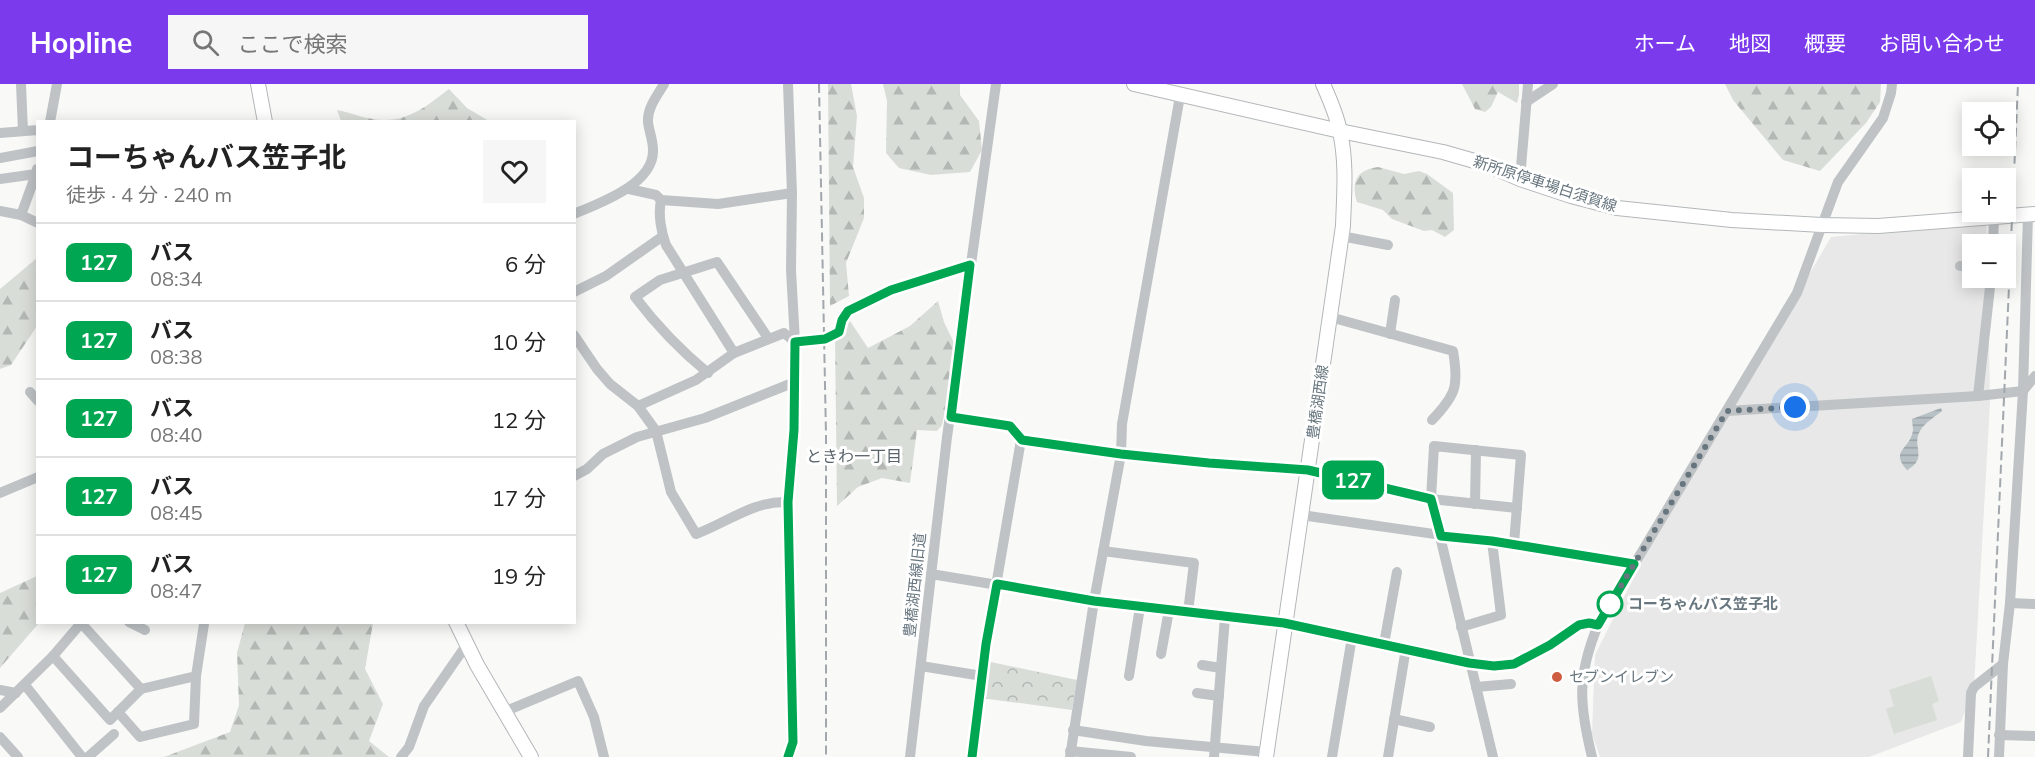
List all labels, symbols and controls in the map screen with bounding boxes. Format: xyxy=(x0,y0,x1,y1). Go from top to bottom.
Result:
search box xyxy=(168,15,588,69)
text: Hopline xyxy=(30,25,132,60)
icon: search xyxy=(189,26,222,59)
text: ここで検索 xyxy=(237,30,347,58)
text: ホーム xyxy=(1634,30,1696,56)
text: 地図 xyxy=(1729,30,1771,56)
text: 概要 xyxy=(1804,30,1846,56)
text: お問い合わせ xyxy=(1879,30,2005,56)
map controls xyxy=(1962,102,2016,288)
button: locate xyxy=(1962,102,2016,156)
text: コーちゃんバス笠子北 xyxy=(66,139,346,174)
button: heart xyxy=(483,140,546,203)
street label: 新所原停車場白須賀線 xyxy=(1471,151,1619,216)
button: + xyxy=(1962,168,2016,222)
text: 徒歩 · 4 分 · 240 m xyxy=(66,182,232,207)
button: − xyxy=(1962,234,2016,288)
text: バス xyxy=(150,238,194,266)
text: 127 xyxy=(80,249,118,275)
text: 6 分 xyxy=(505,250,546,278)
text: 08:34 xyxy=(150,266,203,291)
text: バス xyxy=(150,316,194,344)
text: 127 xyxy=(80,327,118,353)
text: 10 分 xyxy=(492,328,546,356)
text: 08:38 xyxy=(150,344,203,369)
street label: 豊橋湖西線 xyxy=(1303,363,1332,440)
your location xyxy=(1780,392,1810,422)
text: バス xyxy=(150,394,194,422)
text: 127 xyxy=(80,405,118,431)
text: 12 分 xyxy=(492,406,546,434)
text: 08:40 xyxy=(150,422,203,447)
district label: ときわ一丁目 xyxy=(806,446,902,466)
line badge: 127 xyxy=(1318,460,1388,500)
text: 127 xyxy=(1334,467,1372,493)
text: バス xyxy=(150,472,194,500)
text: 127 xyxy=(80,483,118,509)
text: 17 分 xyxy=(492,484,546,512)
text: 08:45 xyxy=(150,500,203,525)
street label: 豊橋湖西線旧道 xyxy=(900,532,929,638)
text: バス xyxy=(150,550,194,578)
text: 127 xyxy=(80,561,118,587)
text: 19 分 xyxy=(492,562,546,590)
text: 08:47 xyxy=(150,578,203,603)
marker: コーちゃんバス笠子北 xyxy=(1597,591,1623,617)
place label: コーちゃんバス笠子北 xyxy=(1628,594,1778,613)
place label: セブンイレブン xyxy=(1569,667,1674,686)
marker: セブンイレブン xyxy=(1550,670,1564,684)

